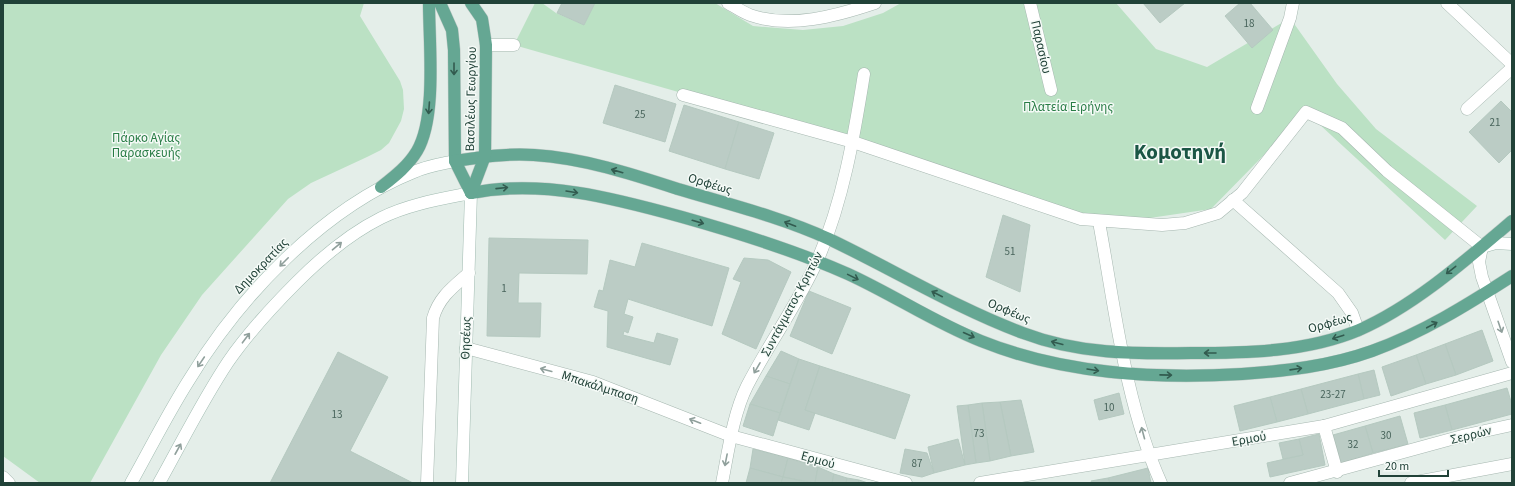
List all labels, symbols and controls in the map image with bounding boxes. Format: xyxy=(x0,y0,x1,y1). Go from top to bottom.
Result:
house number: 18 xyxy=(1244,16,1255,31)
street label: Παρασίου xyxy=(1026,19,1056,75)
street label: Βασιλέως Γεωργίου xyxy=(461,46,481,152)
one-way arrow xyxy=(450,62,458,75)
park label: Πλατεία Ειρήνης xyxy=(1023,98,1113,116)
one-way arrow xyxy=(426,101,433,114)
house number: 25 xyxy=(635,107,645,122)
house number: 21 xyxy=(1490,115,1500,130)
park label: Πάρκο Αγίας Παρασκευής xyxy=(112,129,181,162)
district label: Κομοτηνή xyxy=(1134,137,1226,167)
one-way arrow xyxy=(611,167,624,174)
street label: Ορφέως xyxy=(686,169,735,199)
one-way arrow xyxy=(495,184,508,192)
one-way arrow xyxy=(565,188,578,196)
one-way arrow xyxy=(691,219,704,226)
one-way arrow xyxy=(784,220,797,227)
street label: Δημοκρατίας xyxy=(230,234,293,298)
one-way arrow xyxy=(332,242,343,251)
house number: 51 xyxy=(1005,244,1015,259)
street label: Συντάγματος Κρητών xyxy=(757,248,827,360)
one-way arrow xyxy=(279,257,289,267)
one-way arrow xyxy=(1445,266,1456,275)
one-way arrow xyxy=(846,274,858,281)
house number: 1 xyxy=(501,281,507,296)
one-way arrow xyxy=(931,290,943,297)
street label: Ορφέως xyxy=(985,294,1034,328)
street label: Ορφέως xyxy=(1306,308,1354,338)
street label: Θησέως xyxy=(456,316,476,360)
one-way arrow xyxy=(1497,320,1504,333)
one-way arrow xyxy=(1425,321,1437,328)
one-way arrow xyxy=(962,332,974,340)
one-way arrow xyxy=(242,333,251,344)
one-way arrow xyxy=(1332,334,1345,341)
one-way arrow xyxy=(1050,339,1063,347)
one-way arrow xyxy=(1204,349,1217,357)
one-way arrow xyxy=(197,356,205,367)
one-way arrow xyxy=(753,362,761,374)
one-way arrow xyxy=(539,365,552,373)
one-way arrow xyxy=(1289,365,1302,373)
street label: Μπακάλμπαση xyxy=(559,366,641,408)
one-way arrow xyxy=(1087,366,1100,374)
one-way arrow xyxy=(1159,371,1172,379)
house number: 23-27 xyxy=(1320,387,1346,402)
house number: 10 xyxy=(1104,400,1114,415)
house number: 13 xyxy=(332,407,342,422)
one-way arrow xyxy=(689,417,701,425)
street label: Σερρών xyxy=(1448,421,1494,449)
house number: 73 xyxy=(974,426,984,441)
one-way arrow xyxy=(1139,427,1146,440)
street label: Ερμού xyxy=(1230,427,1268,451)
house number: 30 xyxy=(1381,428,1391,443)
house number: 32 xyxy=(1348,437,1358,452)
one-way arrow xyxy=(175,443,182,455)
street label: Ερμού xyxy=(799,447,837,473)
scale bar xyxy=(1379,452,1448,478)
one-way arrow xyxy=(722,453,730,466)
house number: 87 xyxy=(912,456,922,471)
text: 20 m xyxy=(1385,458,1409,475)

